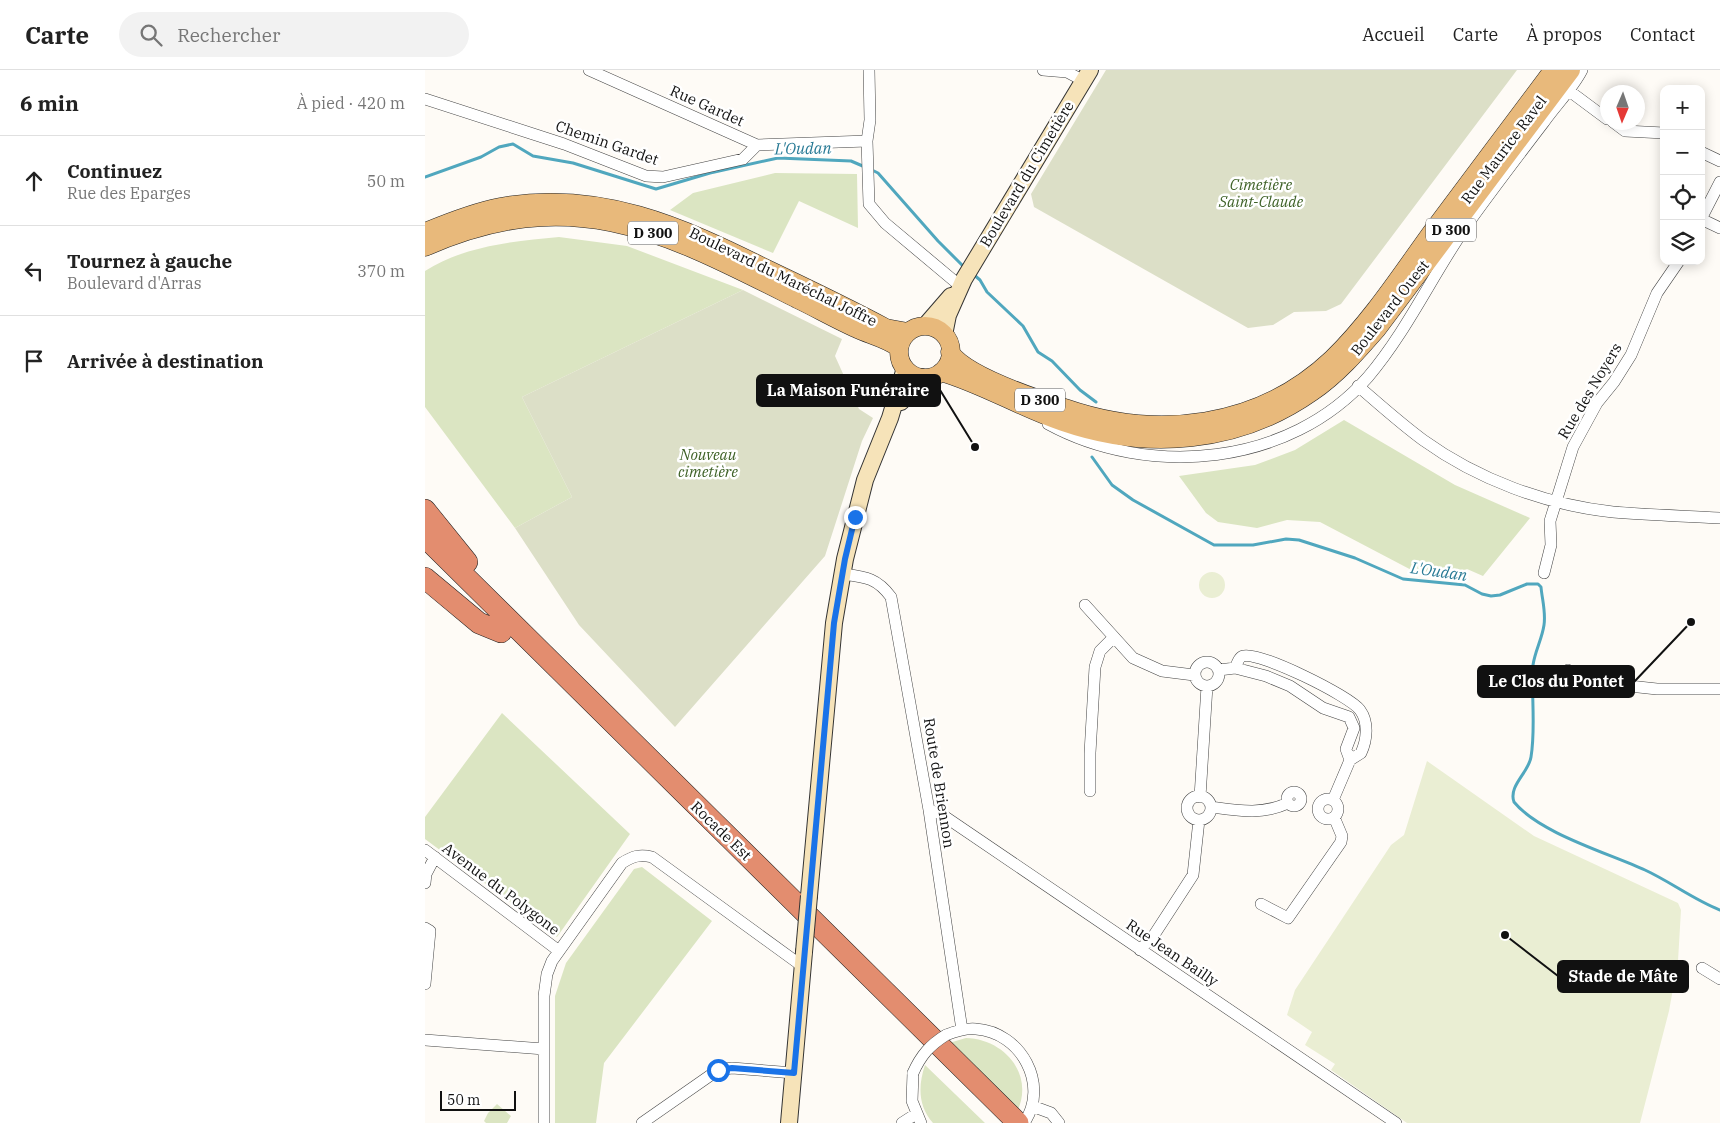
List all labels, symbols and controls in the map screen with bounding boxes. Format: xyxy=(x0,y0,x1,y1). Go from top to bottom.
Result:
search box xyxy=(119,12,469,57)
text: Carte xyxy=(25,19,89,51)
icon: search xyxy=(137,21,165,49)
text: Rechercher xyxy=(177,23,280,47)
text: Accueil xyxy=(1362,23,1425,46)
text: Carte xyxy=(1453,23,1498,46)
text: À propos xyxy=(1526,23,1602,46)
text: Contact xyxy=(1630,23,1695,46)
street label: Rue Gardet xyxy=(667,81,747,130)
north arrow xyxy=(1600,85,1645,130)
map controls xyxy=(1660,85,1705,265)
button: + xyxy=(1660,85,1705,130)
text: 6 min xyxy=(20,89,79,117)
street label: Rue Maurice Ravel xyxy=(1457,92,1550,207)
text: À pied · 420 m xyxy=(297,93,405,113)
street label: Boulevard du Cimetière xyxy=(975,97,1078,250)
street label: Chemin Gardet xyxy=(553,116,661,169)
button: − xyxy=(1660,130,1705,175)
water label: L'Oudan xyxy=(773,138,832,159)
text: Continuez xyxy=(67,159,162,183)
icon: ahead xyxy=(20,167,48,195)
text: 50 m xyxy=(367,171,405,191)
park label: Cimetière Saint-Claude xyxy=(1218,175,1303,211)
button: locate xyxy=(1660,175,1705,220)
text: Rue des Eparges xyxy=(67,183,191,203)
road number: D 300 xyxy=(1426,218,1476,242)
button: layers xyxy=(1660,220,1705,265)
road number: D 300 xyxy=(628,222,678,244)
street label: Boulevard du Maréchal Joffre xyxy=(686,223,880,330)
text: Tournez à gauche xyxy=(67,249,232,273)
street label: Boulevard Ouest xyxy=(1346,256,1433,359)
icon: left xyxy=(20,257,48,285)
text: 370 m xyxy=(357,261,405,281)
text: Boulevard d'Arras xyxy=(67,273,201,293)
street label: Rue des Noyers xyxy=(1553,339,1626,442)
icon: arrive xyxy=(20,347,48,375)
text: Arrivée à destination xyxy=(67,349,264,373)
callout: La Maison Funéraire xyxy=(757,375,940,406)
text: La Maison Funéraire xyxy=(767,380,929,400)
road number: D 300 xyxy=(1015,388,1065,412)
park label: Nouveau cimetière xyxy=(678,445,738,481)
route end xyxy=(844,506,867,529)
water label: L'Oudan xyxy=(1408,557,1469,585)
callout: Le Clos du Pontet xyxy=(1478,666,1634,697)
text: Le Clos du Pontet xyxy=(1488,671,1624,691)
street label: Route de Briennon xyxy=(920,716,959,850)
street label: Rocade Est xyxy=(687,797,756,864)
street label: Avenue du Polygone xyxy=(439,838,564,939)
street label: Rue Jean Bailly xyxy=(1123,915,1222,990)
callout: Stade de Mâte xyxy=(1558,961,1688,992)
text: Stade de Mâte xyxy=(1568,966,1678,986)
route start xyxy=(707,1059,730,1082)
scale bar xyxy=(440,1088,516,1111)
text: 50 m xyxy=(447,1091,480,1109)

